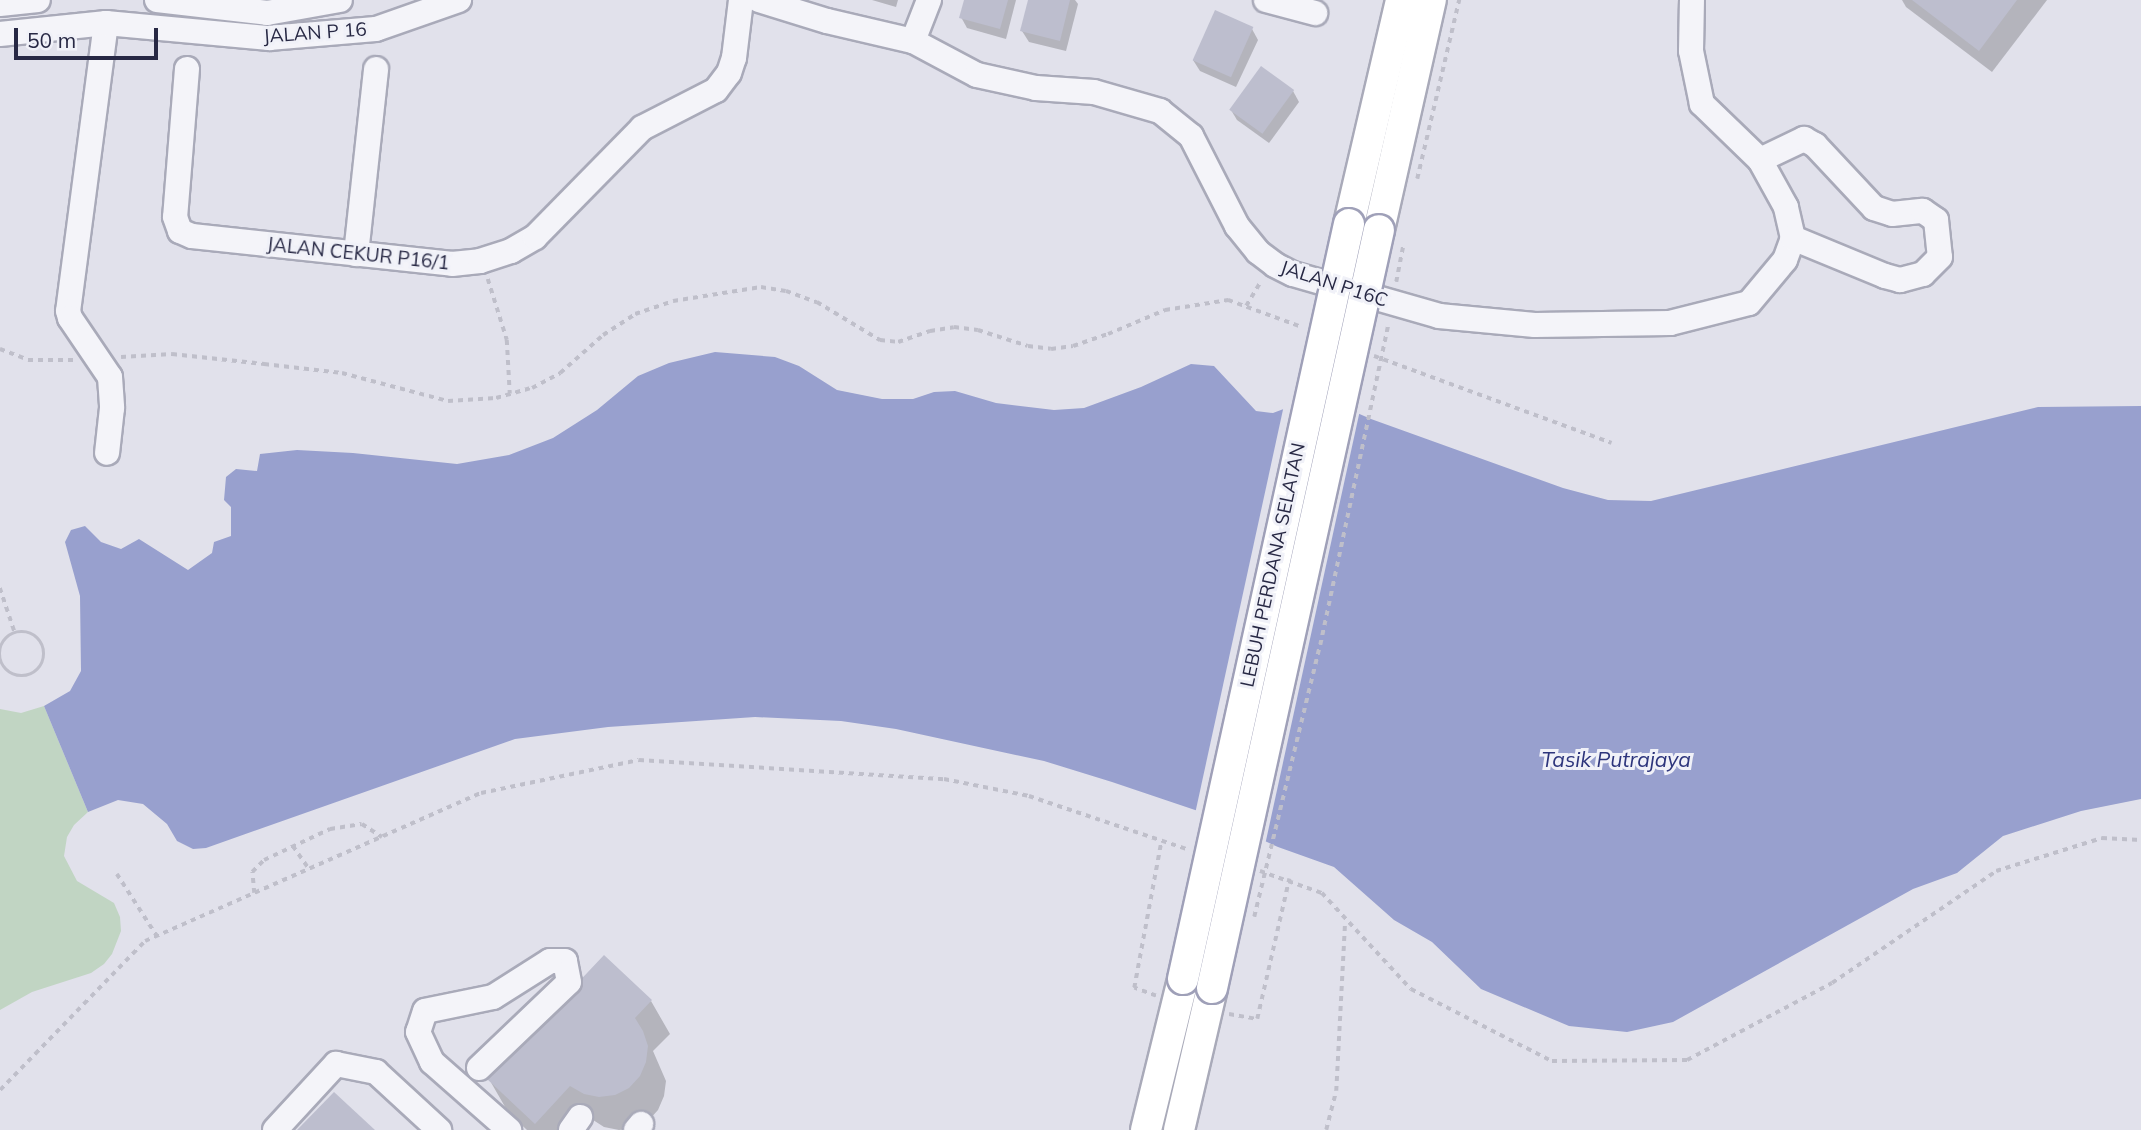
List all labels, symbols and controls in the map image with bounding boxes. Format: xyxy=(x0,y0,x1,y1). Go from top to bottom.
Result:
scale bar xyxy=(18,14,161,58)
street label: JALAN P 16 xyxy=(263,18,367,48)
text: 50 m xyxy=(27,27,76,53)
street label: JALAN CEKUR P16/1 xyxy=(266,233,450,275)
street label: JALAN P16C xyxy=(1277,256,1391,312)
street label: LEBUH PERDANA SELATAN xyxy=(1236,441,1310,689)
water label: Tasik Putrajaya xyxy=(1541,746,1691,772)

